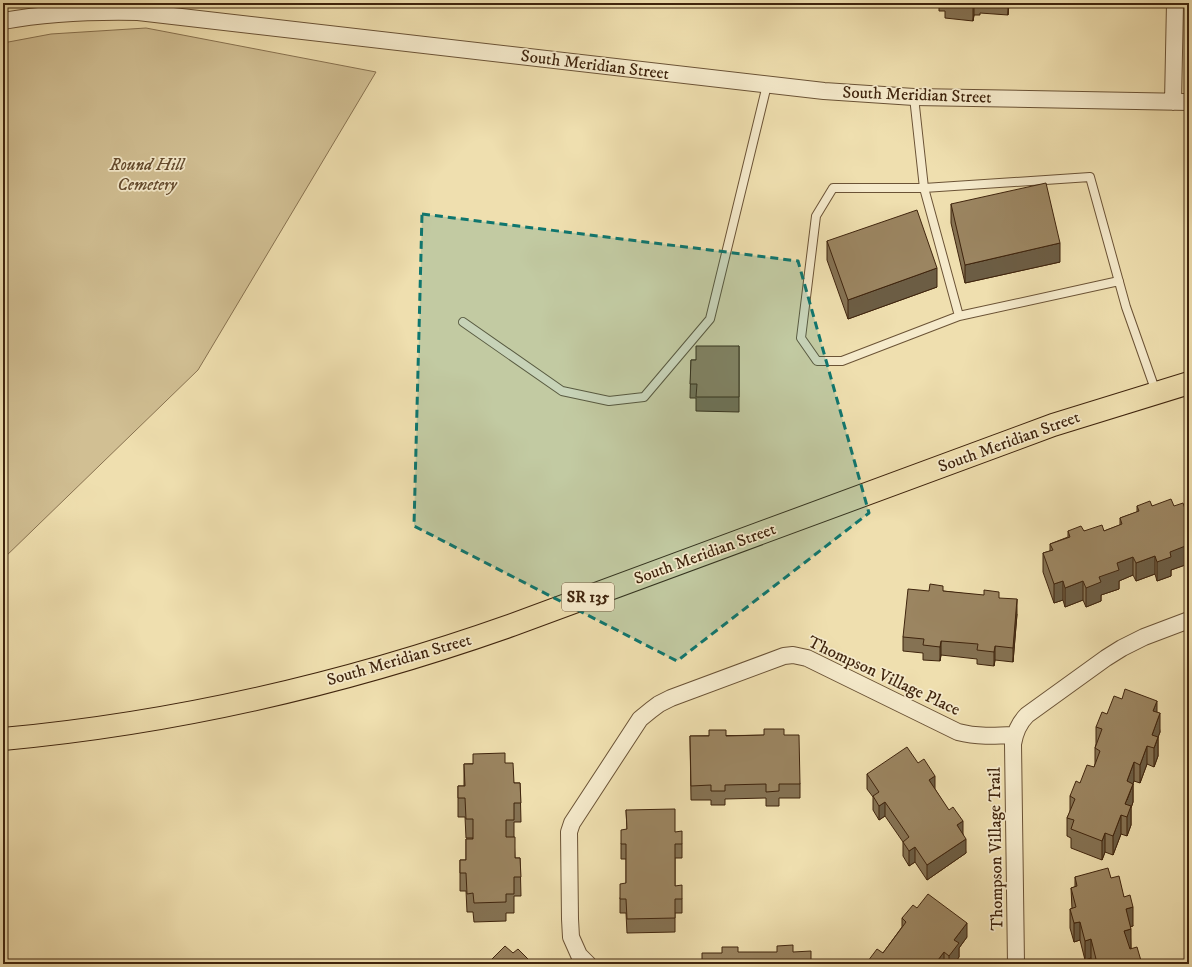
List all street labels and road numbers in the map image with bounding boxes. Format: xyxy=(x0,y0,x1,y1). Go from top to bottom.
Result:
street label: South Meridian Street xyxy=(520,45,671,85)
street label: South Meridian Street xyxy=(842,81,993,109)
street label: South Meridian Street xyxy=(935,406,1083,478)
street label: South Meridian Street xyxy=(631,518,779,590)
road number: SR 135 xyxy=(562,583,614,611)
street label: South Meridian Street xyxy=(324,629,474,691)
street label: Thompson Village Place xyxy=(804,631,964,721)
street label: Thompson Village Trail xyxy=(984,767,1008,931)

